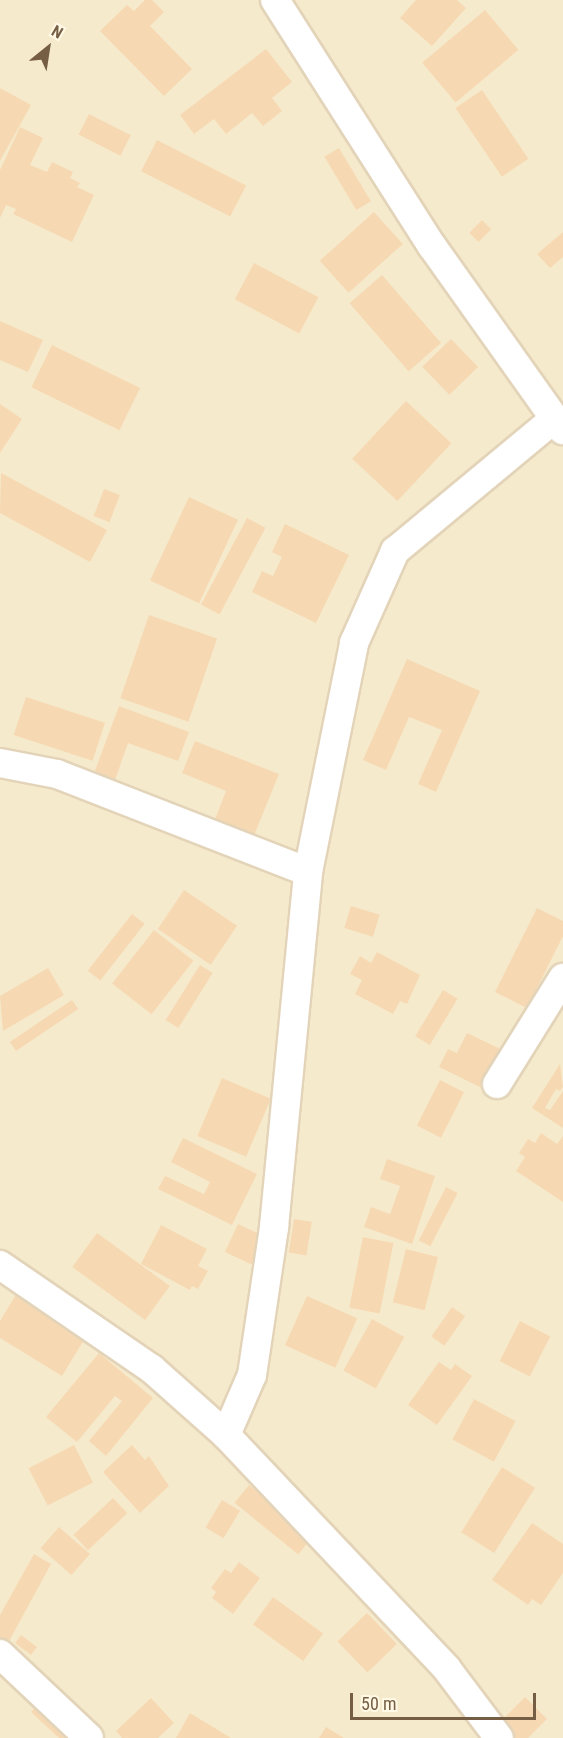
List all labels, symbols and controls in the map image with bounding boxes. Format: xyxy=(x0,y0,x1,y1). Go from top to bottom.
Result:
north arrow xyxy=(18,18,78,78)
text: N xyxy=(48,21,66,43)
scale bar xyxy=(353,1681,539,1719)
text: 50 m xyxy=(361,1693,396,1714)

